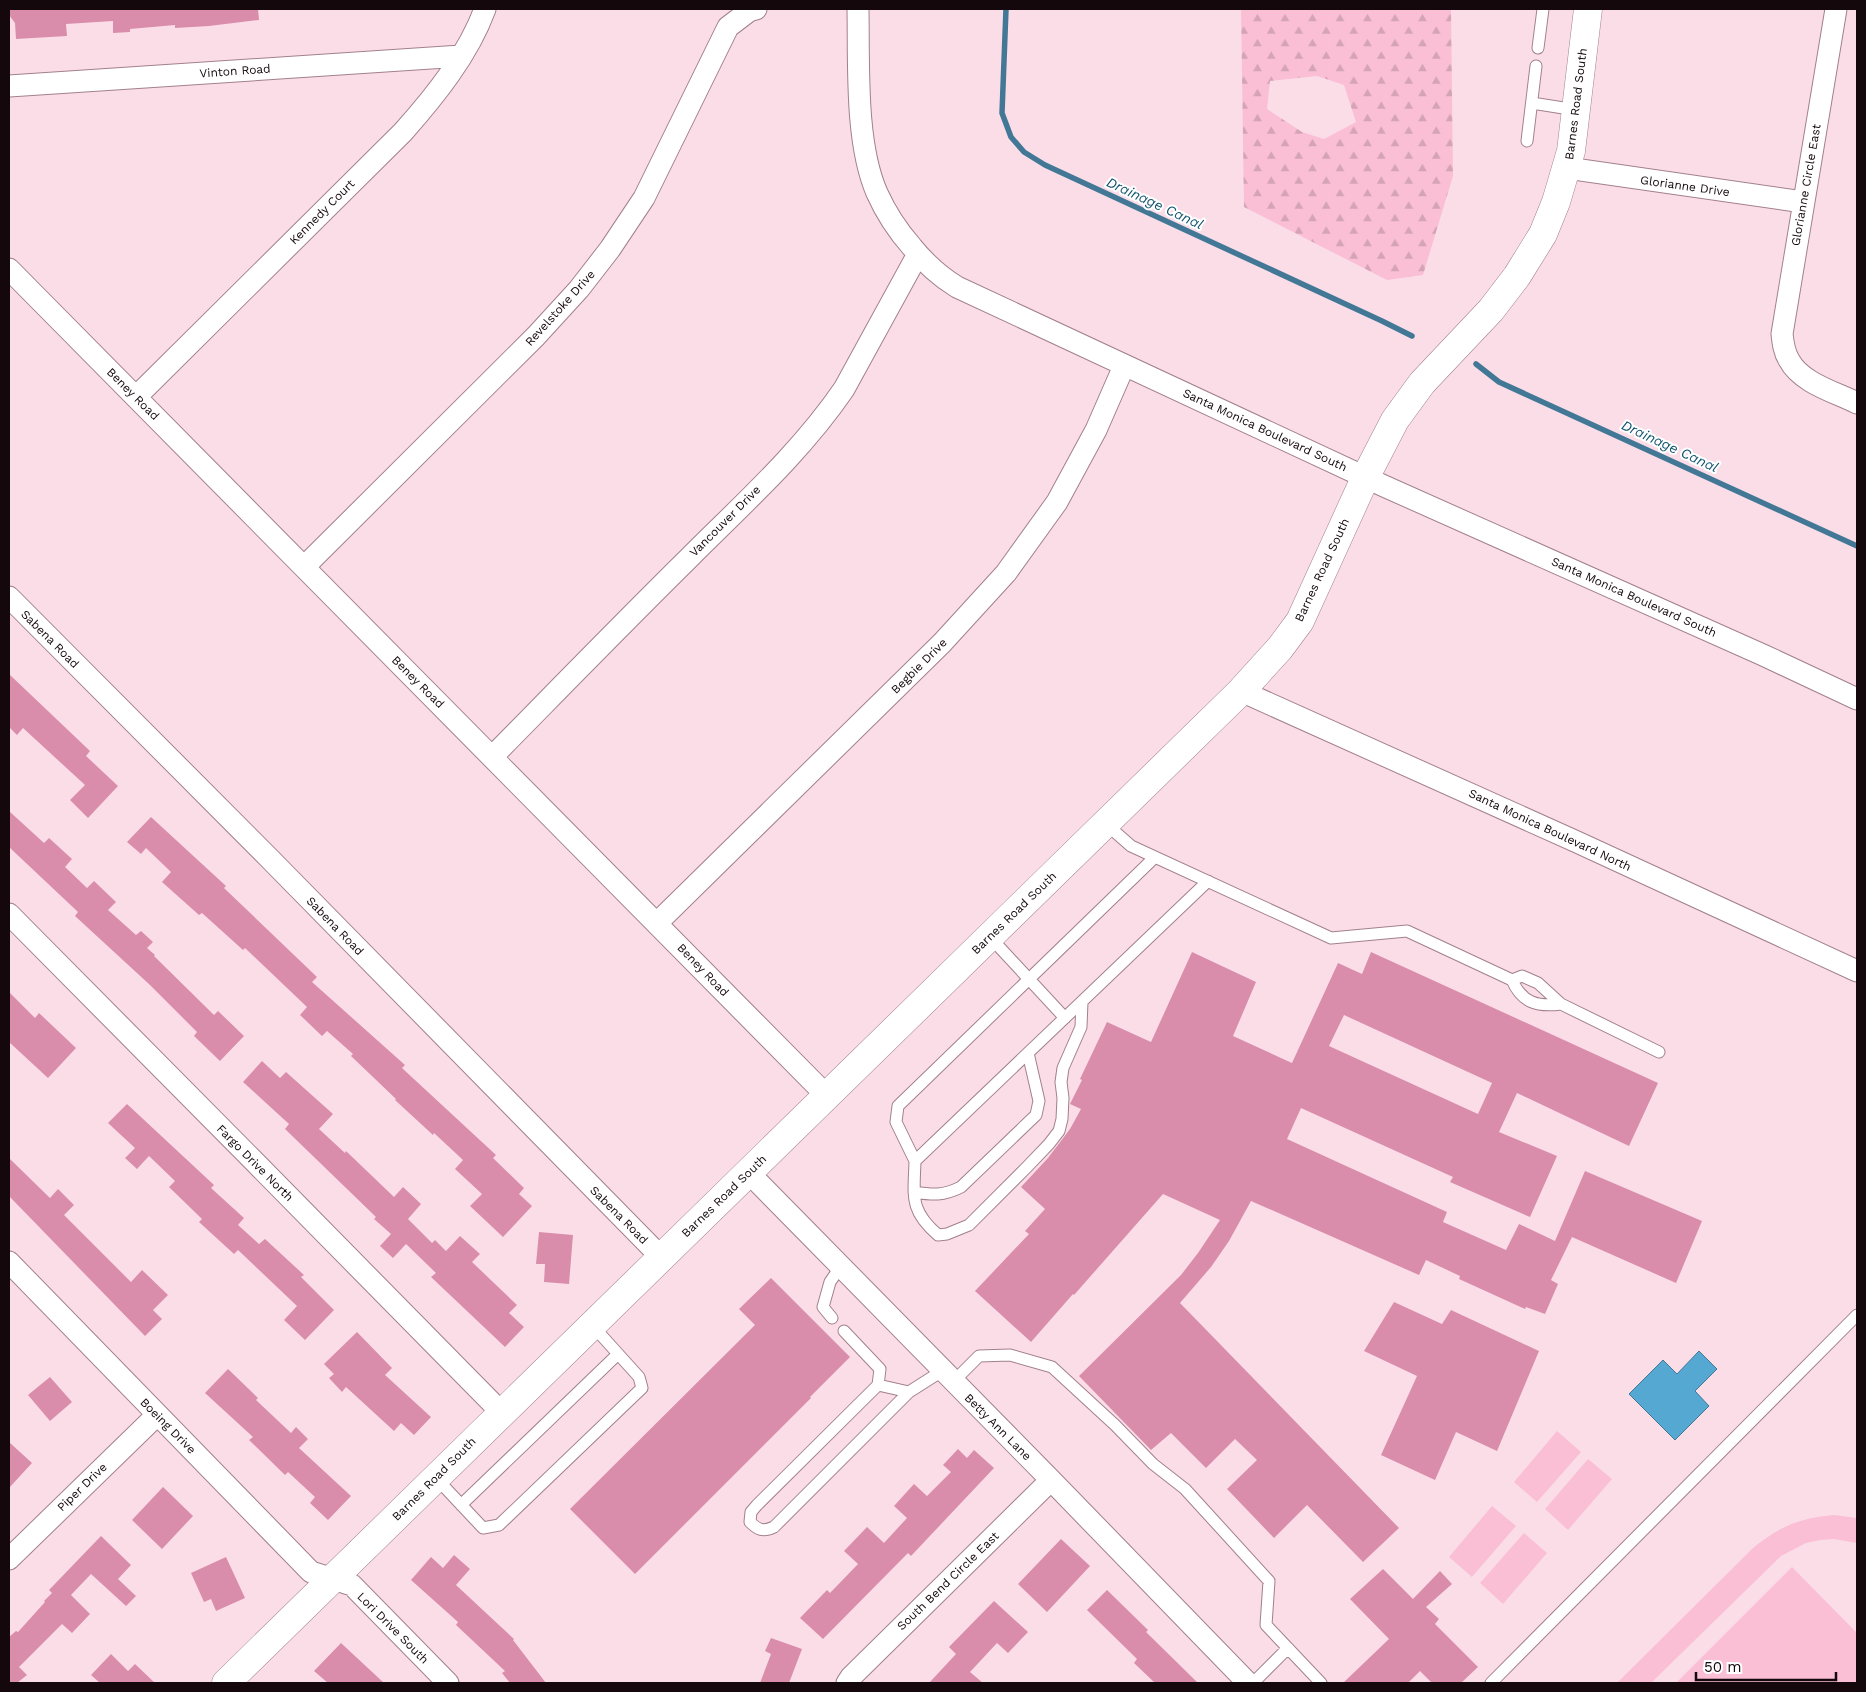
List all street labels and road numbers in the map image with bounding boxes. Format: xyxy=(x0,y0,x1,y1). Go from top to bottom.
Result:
street label: Barnes Road South xyxy=(1562,47,1590,161)
street label: Vinton Road xyxy=(199,62,271,80)
street label: Glorianne Circle East xyxy=(1788,123,1824,247)
street label: Glorianne Drive xyxy=(1639,173,1731,199)
street label: Kennedy Court xyxy=(287,177,357,247)
street label: Revelstoke Drive xyxy=(522,267,598,349)
street label: Beney Road xyxy=(104,365,162,423)
street label: Santa Monica Boulevard South xyxy=(1181,386,1349,474)
street label: Vancouver Drive xyxy=(687,483,763,559)
street label: Barnes Road South xyxy=(1292,516,1352,624)
street label: Santa Monica Boulevard South xyxy=(1549,554,1719,640)
street label: Sabena Road xyxy=(18,607,82,671)
street label: Begbie Drive xyxy=(888,635,950,697)
street label: Beney Road xyxy=(389,653,447,711)
street label: Santa Monica Boulevard North xyxy=(1467,786,1633,874)
street label: Barnes Road South xyxy=(969,869,1059,957)
street label: Sabena Road xyxy=(304,894,366,958)
street label: Beney Road xyxy=(674,941,732,999)
street label: Fargo Drive North xyxy=(214,1122,296,1204)
street label: Barnes Road South xyxy=(679,1152,769,1240)
street label: Sabena Road xyxy=(587,1183,651,1247)
street label: Betty Ann Lane xyxy=(962,1391,1034,1463)
street label: Boeing Drive xyxy=(137,1395,199,1457)
street label: Barnes Road South xyxy=(389,1434,479,1524)
street label: Piper Drive xyxy=(54,1460,110,1514)
street label: South Bend Circle East xyxy=(894,1529,1002,1633)
street label: Lori Drive South xyxy=(354,1589,432,1667)

